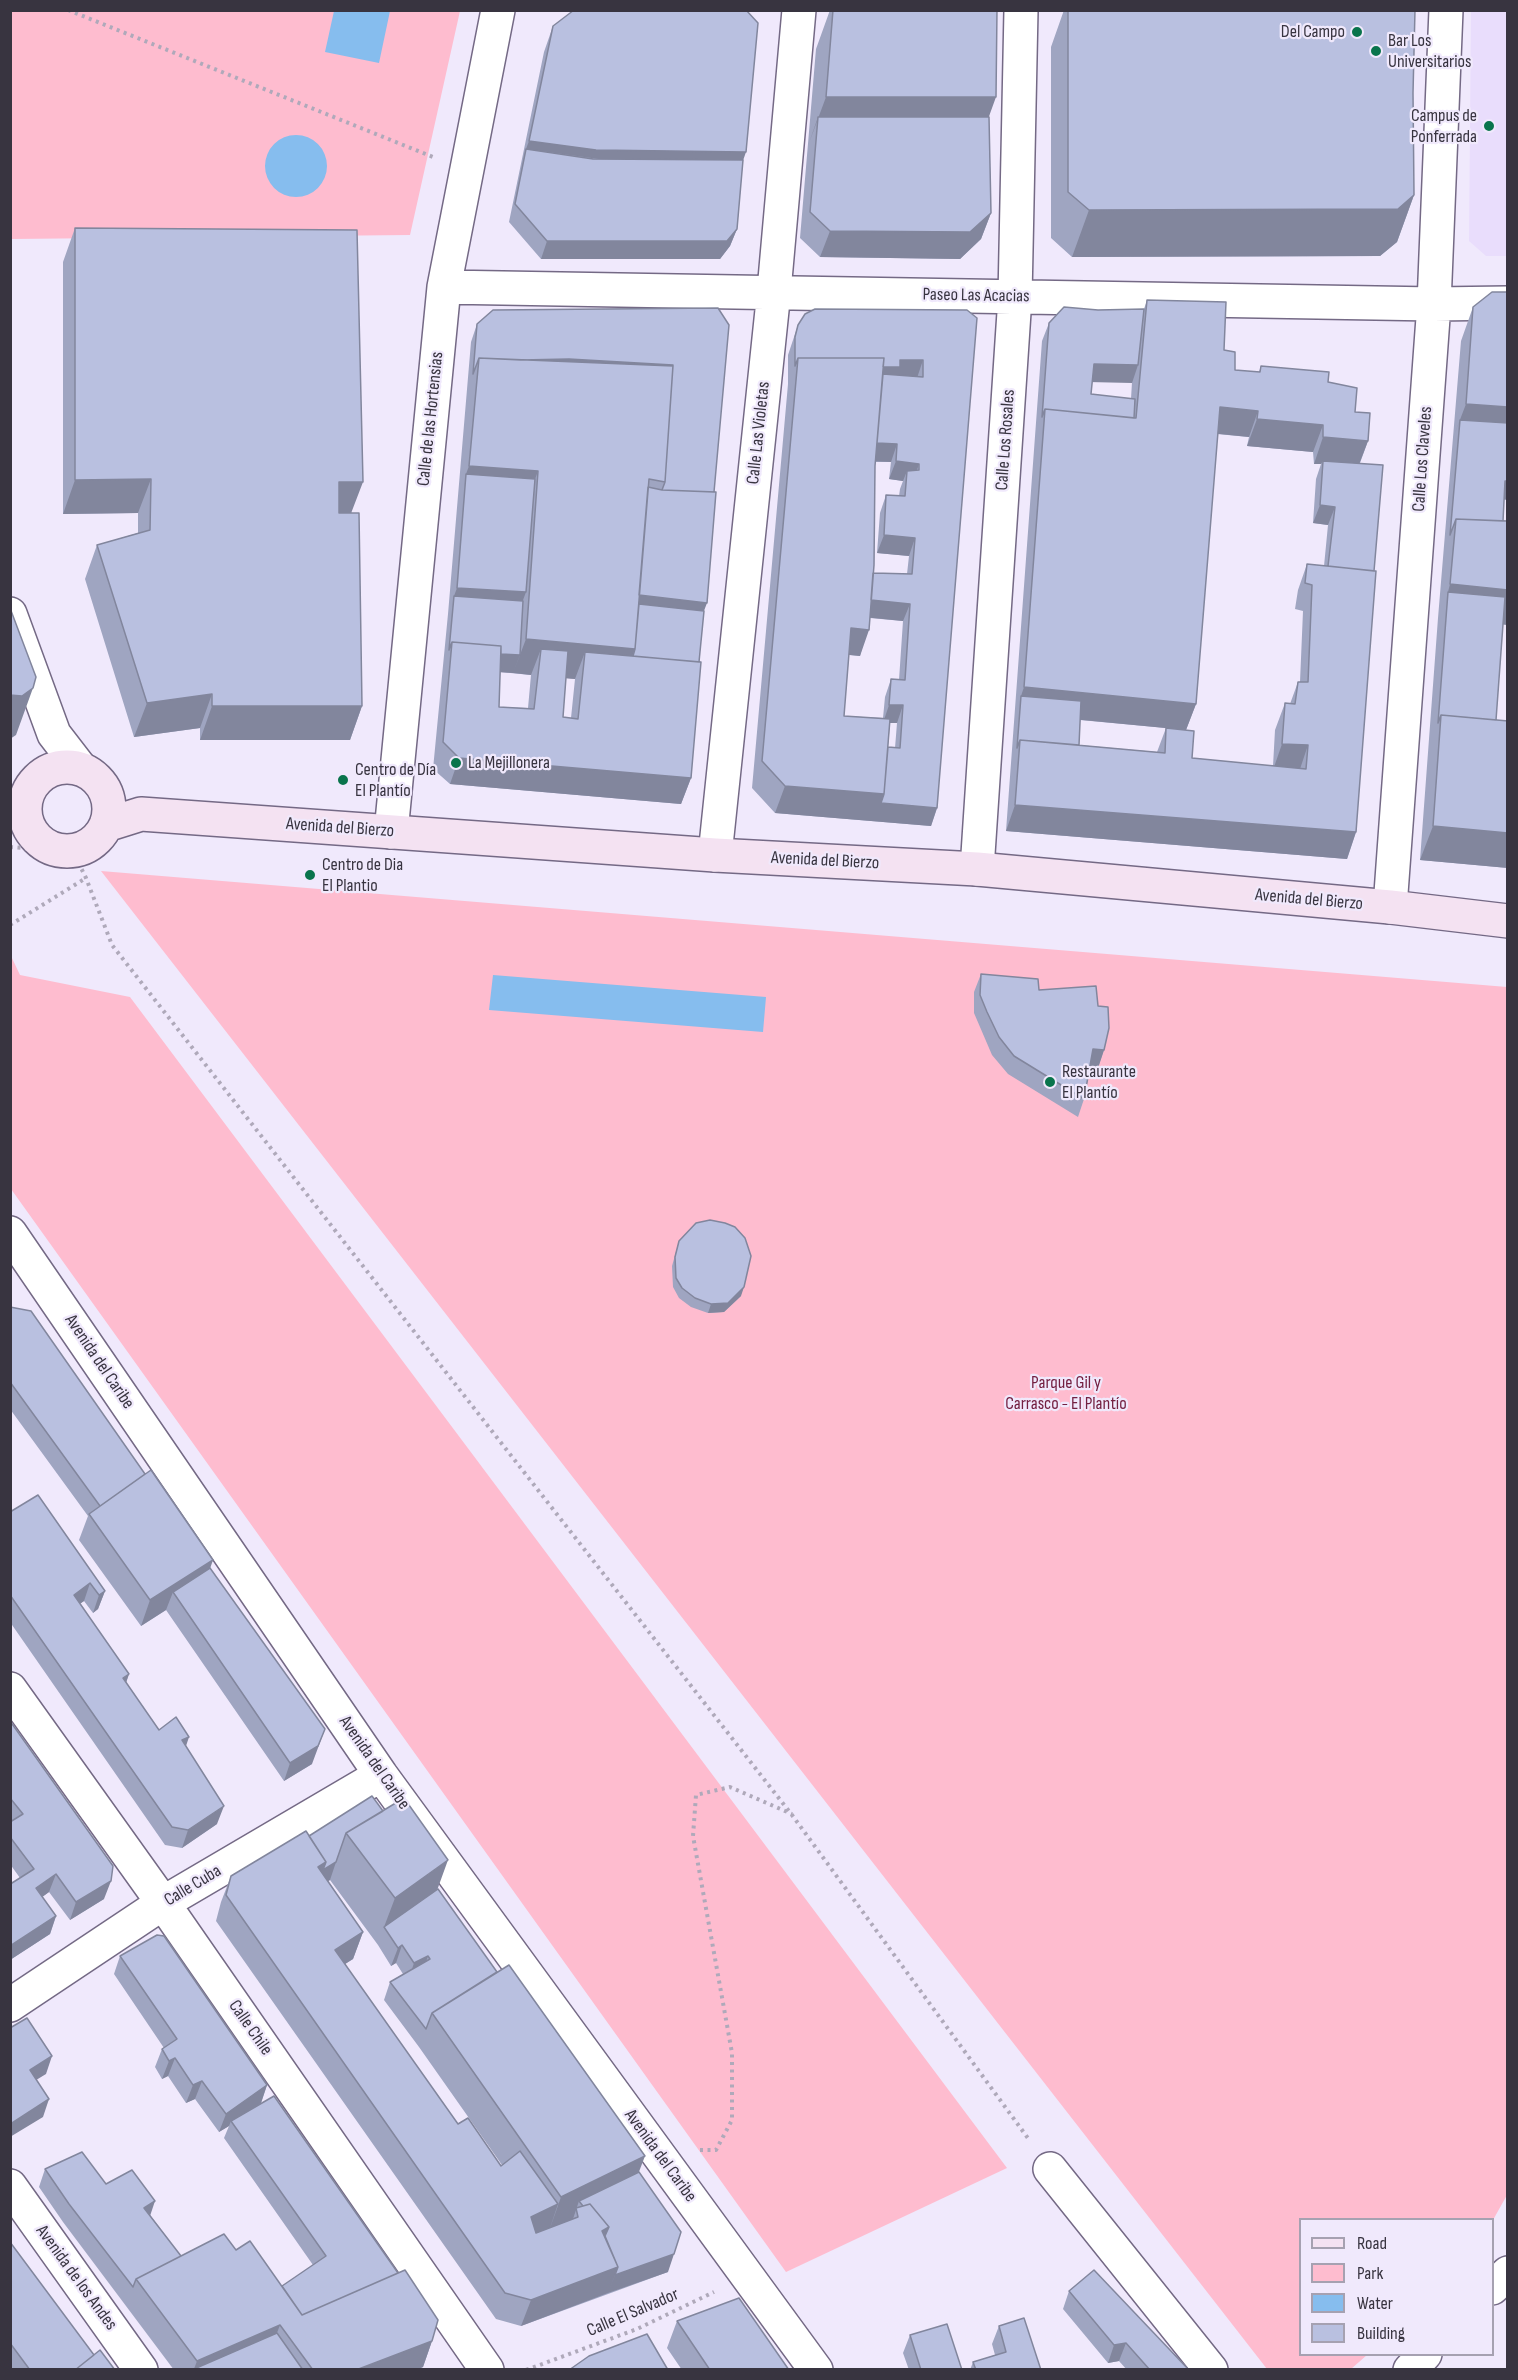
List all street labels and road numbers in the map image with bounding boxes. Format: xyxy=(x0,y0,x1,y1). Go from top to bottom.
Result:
street label: Paseo Las Acacias xyxy=(922,284,1030,308)
street label: Calle de las Hortensias xyxy=(413,351,449,487)
street label: Calle Las Violetas xyxy=(743,381,775,485)
street label: Calle Los Rosales xyxy=(992,389,1020,491)
street label: Calle Los Claveles xyxy=(1409,406,1437,512)
street label: Avenida del Bierzo xyxy=(285,813,395,843)
street label: Avenida del Bierzo xyxy=(770,847,880,875)
street label: Avenida del Bierzo xyxy=(1254,885,1364,915)
street label: Avenida del Caribe xyxy=(59,1311,139,1413)
street label: Avenida del Caribe xyxy=(334,1712,414,1814)
street label: Calle Cuba xyxy=(161,1861,225,1911)
street label: Calle Chile xyxy=(223,1996,277,2060)
street label: Avenida del Caribe xyxy=(619,2105,701,2207)
street label: Avenida de los Andes xyxy=(31,2221,121,2335)
street label: Calle El Salvador xyxy=(584,2284,682,2342)

